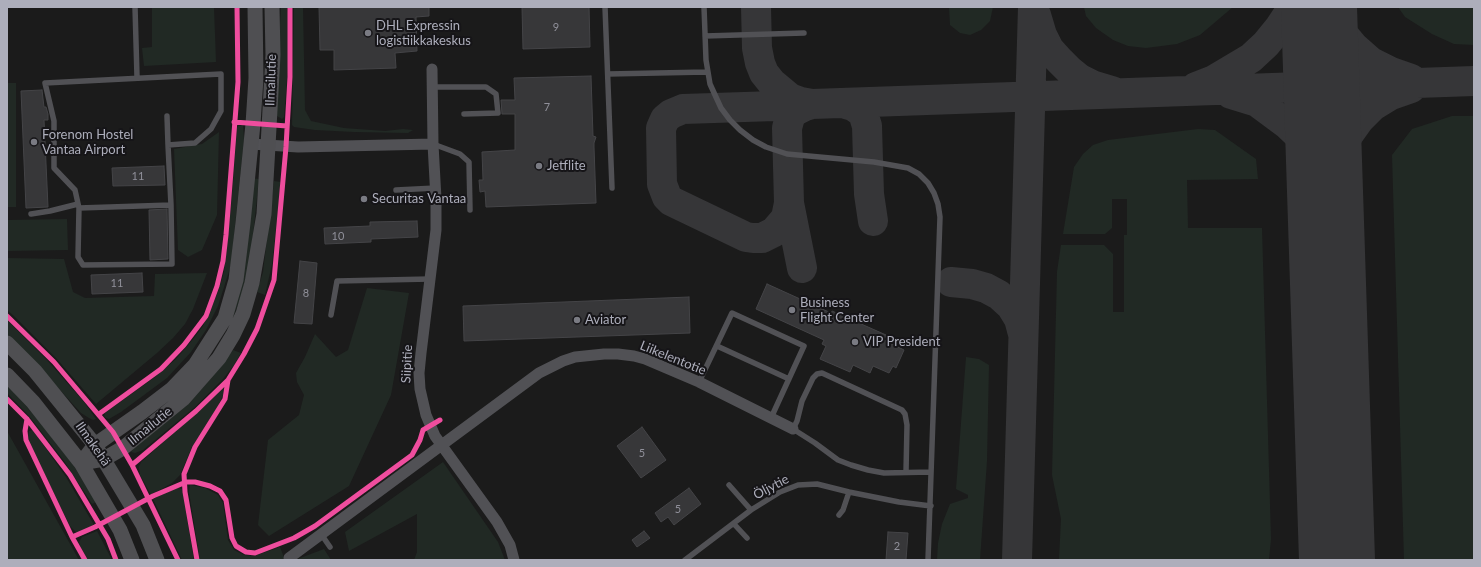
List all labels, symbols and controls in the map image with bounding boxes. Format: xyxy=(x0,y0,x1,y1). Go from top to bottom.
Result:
place label: DHL Expressin logistiikkakeskus xyxy=(376,18,471,49)
house number: 9 xyxy=(553,20,559,34)
marker: DHL Expressin logistiikkakeskus xyxy=(363,28,373,38)
street label: Ilmailutie xyxy=(262,54,280,106)
house number: 7 xyxy=(544,100,550,114)
place label: Forenom Hostel Vantaa Airport xyxy=(42,127,133,158)
marker: Forenom Hostel Vantaa Airport xyxy=(29,137,39,147)
place label: Jetflite xyxy=(547,158,586,174)
marker: Jetflite xyxy=(534,161,544,171)
house number: 11 xyxy=(132,169,144,183)
place label: Securitas Vantaa xyxy=(372,191,466,207)
marker: Securitas Vantaa xyxy=(359,194,369,204)
house number: 10 xyxy=(332,229,344,243)
house number: 11 xyxy=(111,276,123,290)
house number: 8 xyxy=(303,286,309,300)
place label: Business Flight Center xyxy=(800,295,874,326)
marker: Business Flight Center xyxy=(787,305,797,315)
place label: Aviator xyxy=(585,312,626,328)
marker: Aviator xyxy=(572,315,582,325)
place label: VIP President xyxy=(863,334,940,350)
marker: VIP President xyxy=(850,337,860,347)
street label: Liikelentotie xyxy=(638,338,708,378)
street label: Siipitie xyxy=(398,344,416,384)
street label: Ilmailutie xyxy=(125,404,175,448)
street label: Ilmakehä xyxy=(72,419,114,469)
house number: 5 xyxy=(639,446,645,460)
street label: Öljytie xyxy=(751,471,791,503)
house number: 5 xyxy=(675,502,681,516)
house number: 2 xyxy=(894,539,900,553)

